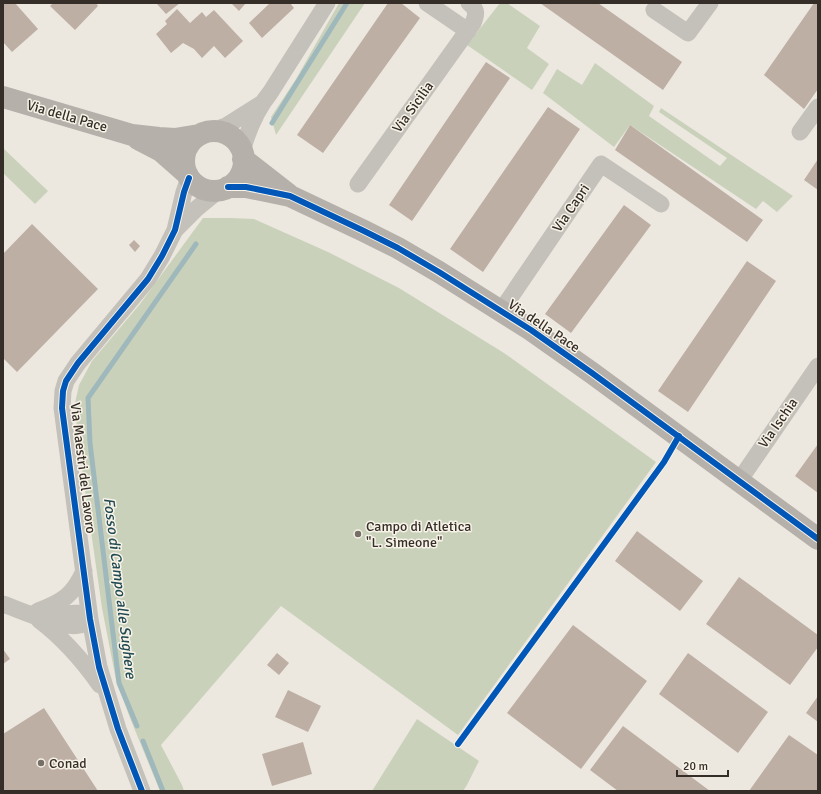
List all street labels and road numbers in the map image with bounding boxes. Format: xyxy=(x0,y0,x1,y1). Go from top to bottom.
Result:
street label: Via Sicilia xyxy=(389,78,437,136)
street label: Via della Pace xyxy=(25,96,109,136)
street label: Via Capri xyxy=(549,181,593,235)
street label: Via della Pace xyxy=(505,296,583,356)
street label: Via Ischia xyxy=(755,395,801,451)
street label: Via Maestri del Lavoro xyxy=(67,401,99,535)

